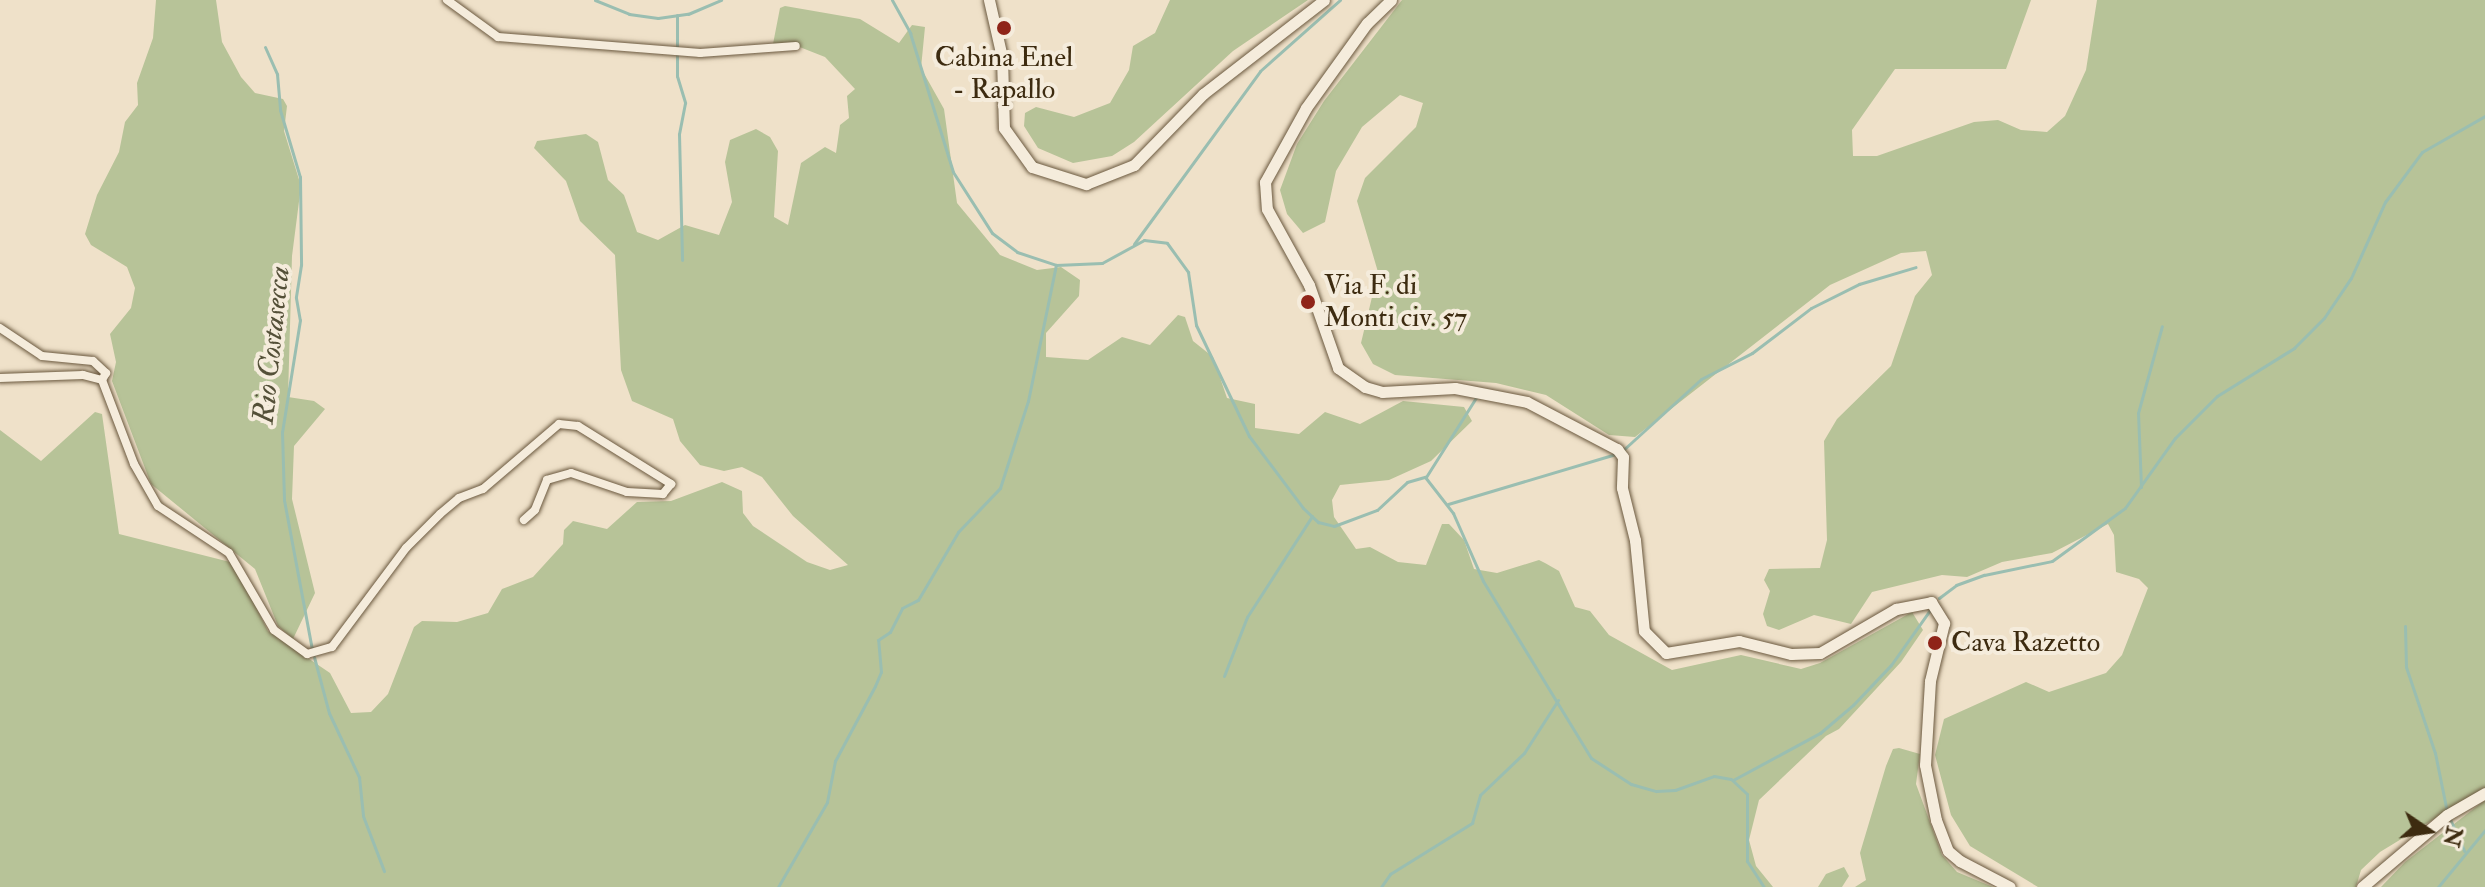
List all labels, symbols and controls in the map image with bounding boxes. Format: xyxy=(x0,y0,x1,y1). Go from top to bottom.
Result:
marker: Cabina Enel - Rapallo xyxy=(995,19,1013,37)
place label: Cabina Enel - Rapallo xyxy=(935,41,1073,107)
water label: Rio Costasecca xyxy=(246,264,298,426)
place label: Via F. di Monti civ. 57 xyxy=(1324,269,1467,335)
marker: Via F. di Monti civ. 57 xyxy=(1299,293,1317,311)
place label: Cava Razetto xyxy=(1951,626,2100,660)
marker: Cava Razetto xyxy=(1926,634,1944,652)
north arrow xyxy=(2389,791,2469,871)
text: N xyxy=(2437,824,2468,849)

